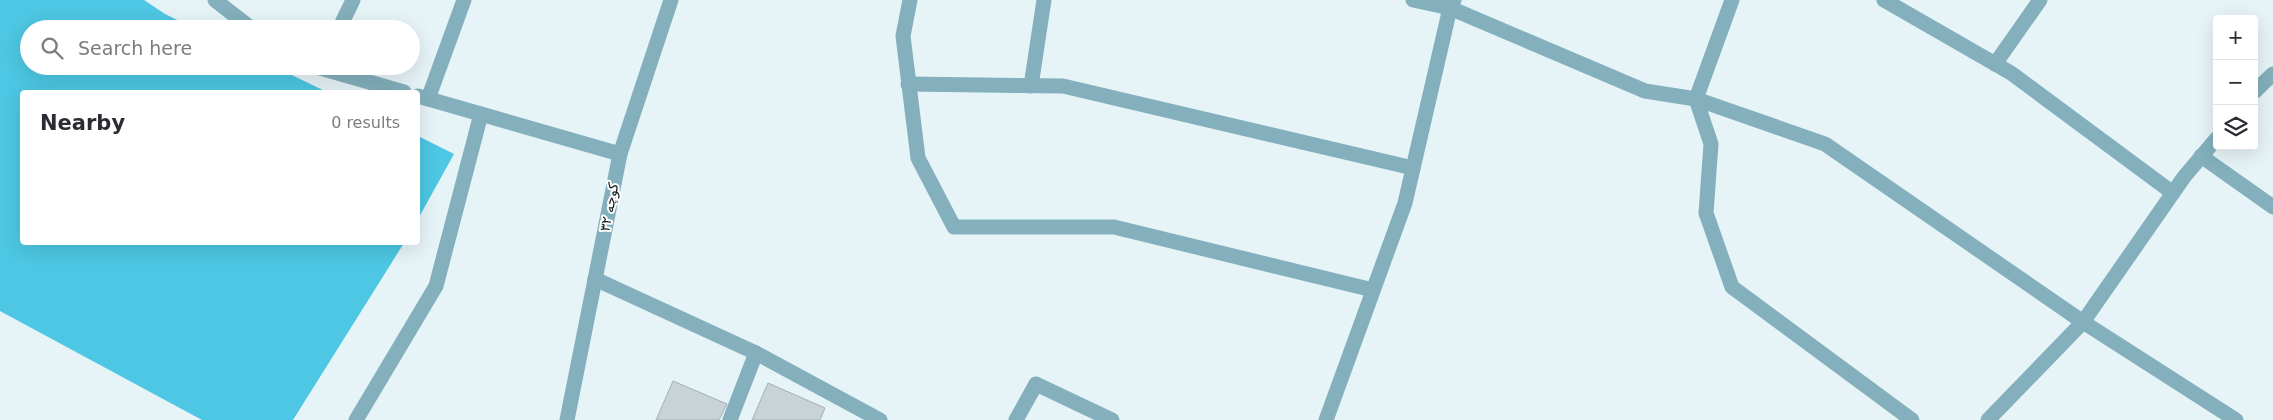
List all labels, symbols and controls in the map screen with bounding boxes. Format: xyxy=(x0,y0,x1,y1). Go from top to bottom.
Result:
map controls xyxy=(2213,15,2258,150)
button: + xyxy=(2213,15,2258,60)
search box xyxy=(20,20,420,75)
icon: search xyxy=(38,34,66,62)
text: Search here xyxy=(78,37,192,59)
button: − xyxy=(2213,60,2258,105)
button: layers xyxy=(2213,105,2258,150)
text: Nearby xyxy=(40,111,125,135)
text: 0 results xyxy=(331,113,400,132)
street label: کوچه ۳۲ xyxy=(596,181,623,233)

